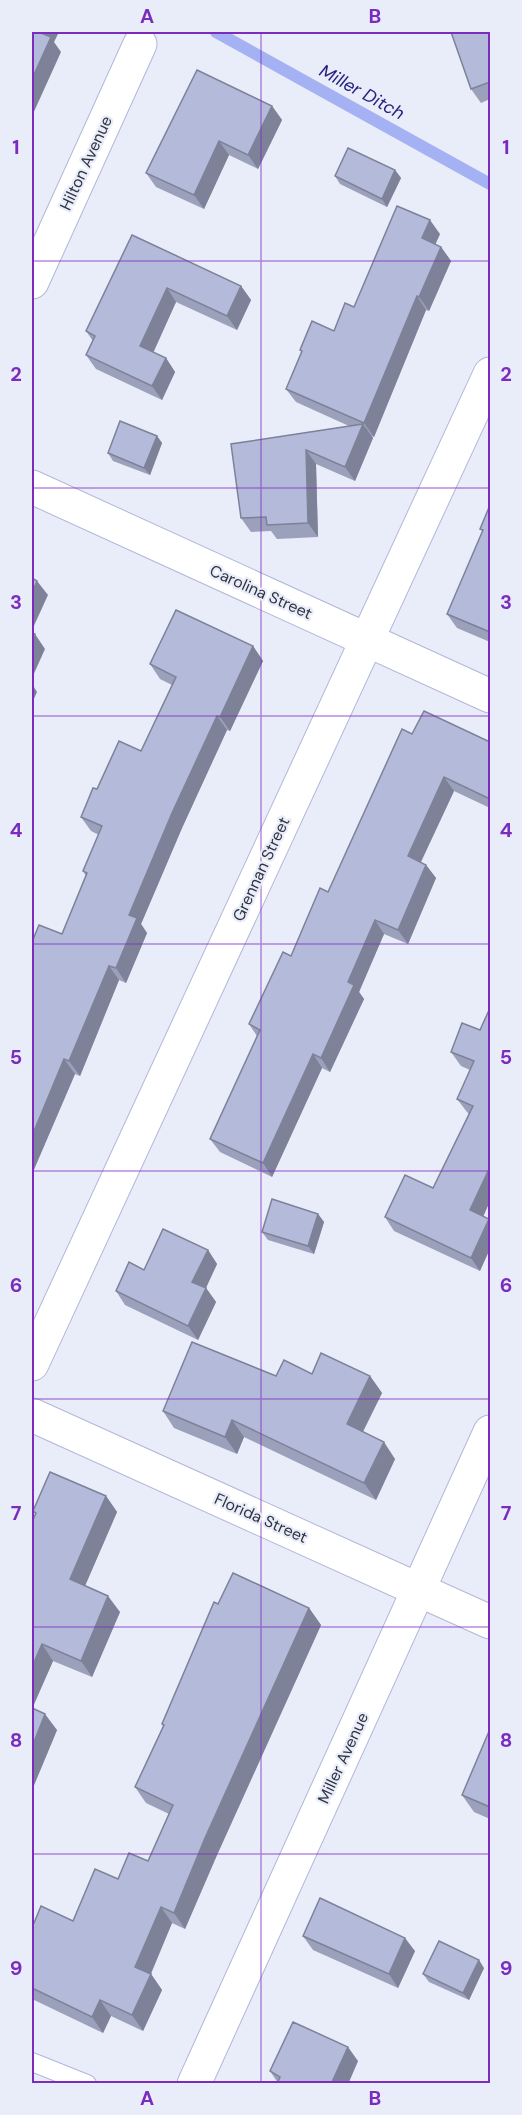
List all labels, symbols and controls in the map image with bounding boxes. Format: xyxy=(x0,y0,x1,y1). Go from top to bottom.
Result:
text: A xyxy=(140,3,154,29)
text: B xyxy=(369,3,381,29)
water label: Miller Ditch xyxy=(315,59,409,125)
street label: Hilton Avenue xyxy=(55,112,117,214)
text: 1 xyxy=(12,134,20,160)
text: 1 xyxy=(502,134,510,160)
text: 2 xyxy=(10,361,22,387)
text: 2 xyxy=(500,361,512,387)
street label: Carolina Street xyxy=(206,560,316,624)
text: 3 xyxy=(10,589,22,615)
text: 3 xyxy=(500,589,512,615)
street label: Grennan Street xyxy=(228,813,294,925)
text: 4 xyxy=(10,817,23,843)
text: 4 xyxy=(500,817,513,843)
text: 5 xyxy=(10,1044,22,1070)
text: 5 xyxy=(500,1044,512,1070)
text: 6 xyxy=(10,1272,22,1298)
text: 6 xyxy=(500,1272,512,1298)
street label: Florida Street xyxy=(211,1488,311,1548)
text: 7 xyxy=(11,1500,22,1526)
text: 7 xyxy=(501,1500,512,1526)
street label: Miller Avenue xyxy=(313,1709,373,1807)
text: 8 xyxy=(10,1727,22,1753)
text: 8 xyxy=(500,1727,512,1753)
text: 9 xyxy=(10,1955,22,1981)
text: 9 xyxy=(500,1955,512,1981)
text: A xyxy=(140,2085,154,2111)
text: B xyxy=(369,2085,381,2111)

